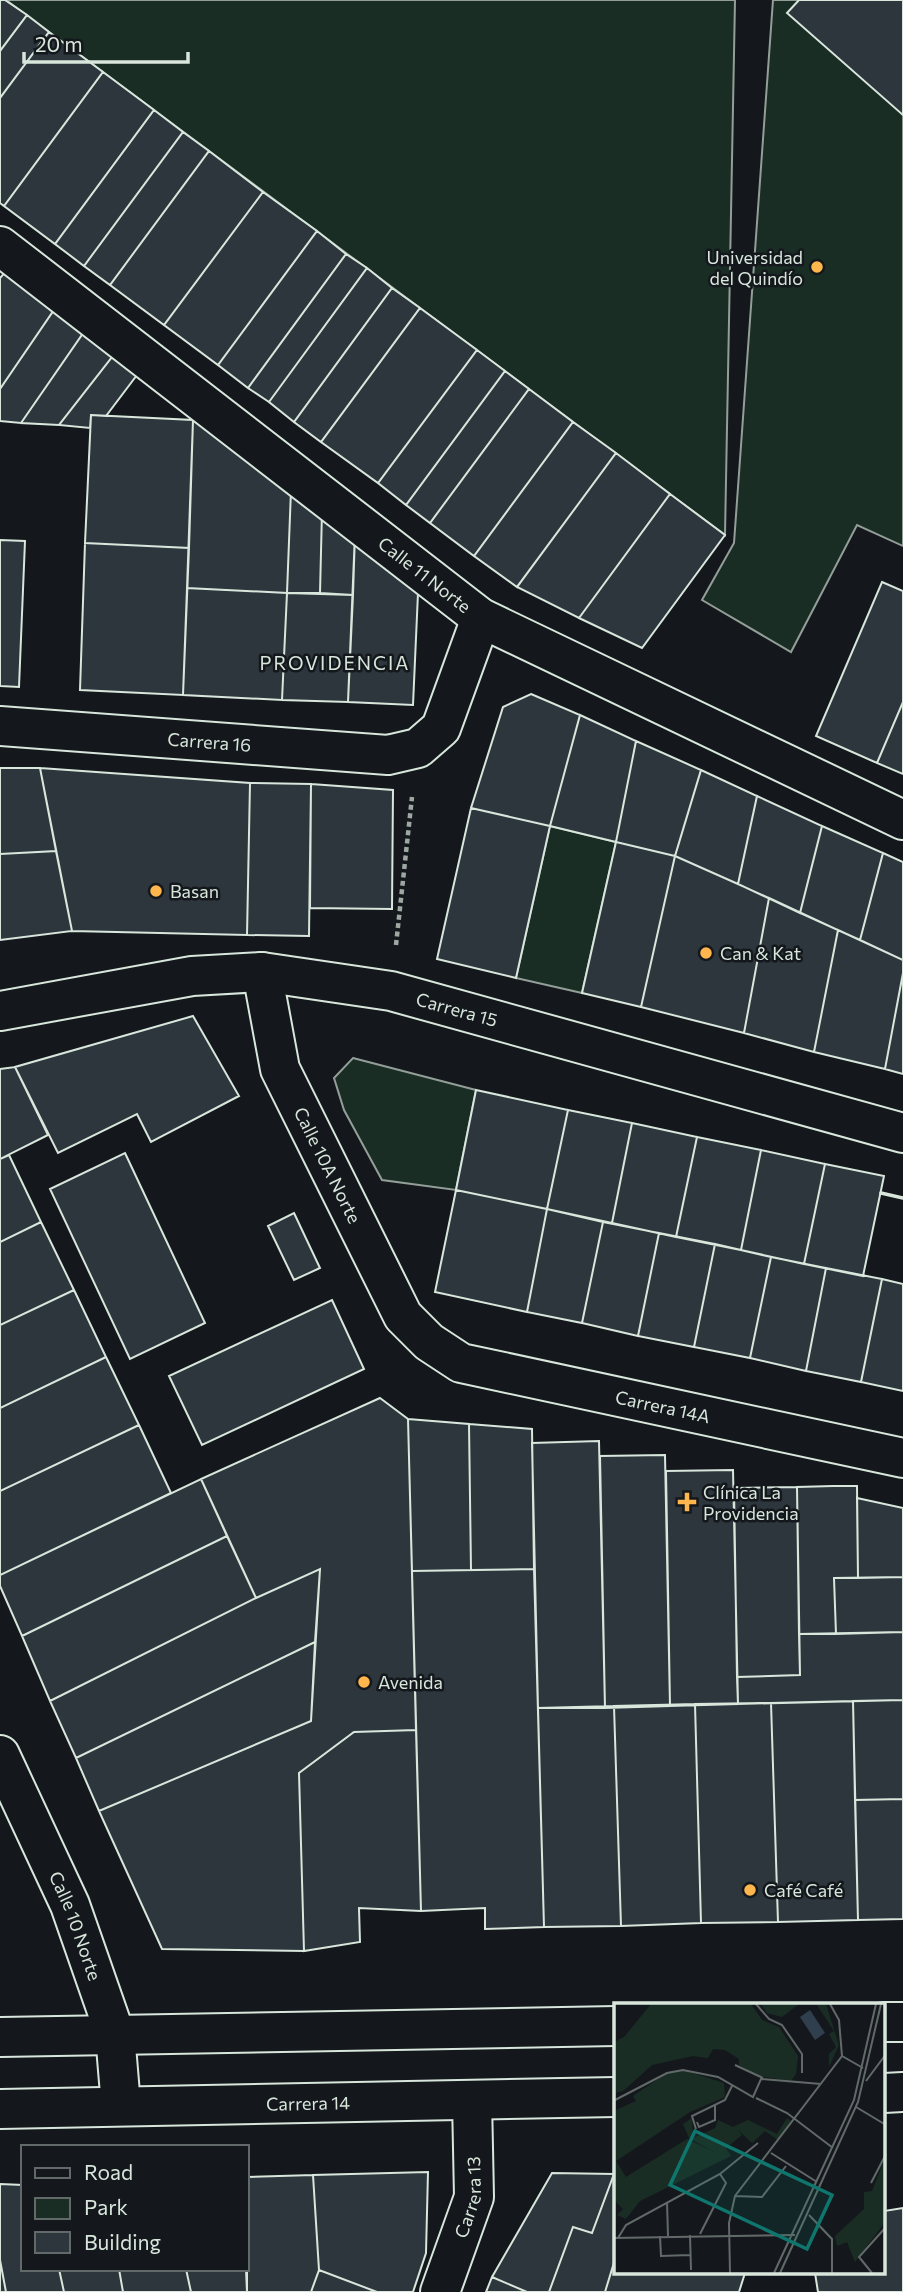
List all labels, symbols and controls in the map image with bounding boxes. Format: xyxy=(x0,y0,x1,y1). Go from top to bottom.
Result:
scale bar xyxy=(24,21,189,65)
text: 20 m xyxy=(35,31,83,56)
place label: Universidad del Quindío xyxy=(707,246,803,289)
marker: Universidad del Quindío xyxy=(809,259,825,275)
street label: Calle 11 Norte xyxy=(374,532,475,617)
district label: PROVIDENCIA xyxy=(260,651,410,674)
street label: Carrera 16 xyxy=(167,728,252,756)
place label: Basan xyxy=(170,880,219,902)
marker: Basan xyxy=(148,883,164,899)
place label: Can & Kat xyxy=(720,942,801,964)
marker: Can & Kat xyxy=(698,945,714,961)
street label: Carrera 15 xyxy=(414,988,500,1031)
street label: Calle 10A Norte xyxy=(290,1103,366,1227)
street label: Carrera 14A xyxy=(613,1386,712,1427)
place label: Clínica La Providencia xyxy=(703,1481,799,1524)
marker: Clínica La Providencia xyxy=(677,1492,697,1512)
place label: Avenida xyxy=(378,1671,443,1693)
marker: Avenida xyxy=(356,1674,372,1690)
street label: Calle 10 Norte xyxy=(45,1868,106,1983)
place label: Café Café xyxy=(764,1879,843,1901)
marker: Café Café xyxy=(742,1882,758,1898)
inset map xyxy=(614,2003,886,2274)
street label: Carrera 14 xyxy=(266,2091,350,2115)
legend xyxy=(21,2145,248,2271)
street label: Carrera 13 xyxy=(449,2156,485,2241)
text: Road xyxy=(84,2159,133,2184)
text: Park xyxy=(84,2194,128,2219)
text: Building xyxy=(84,2229,161,2254)

